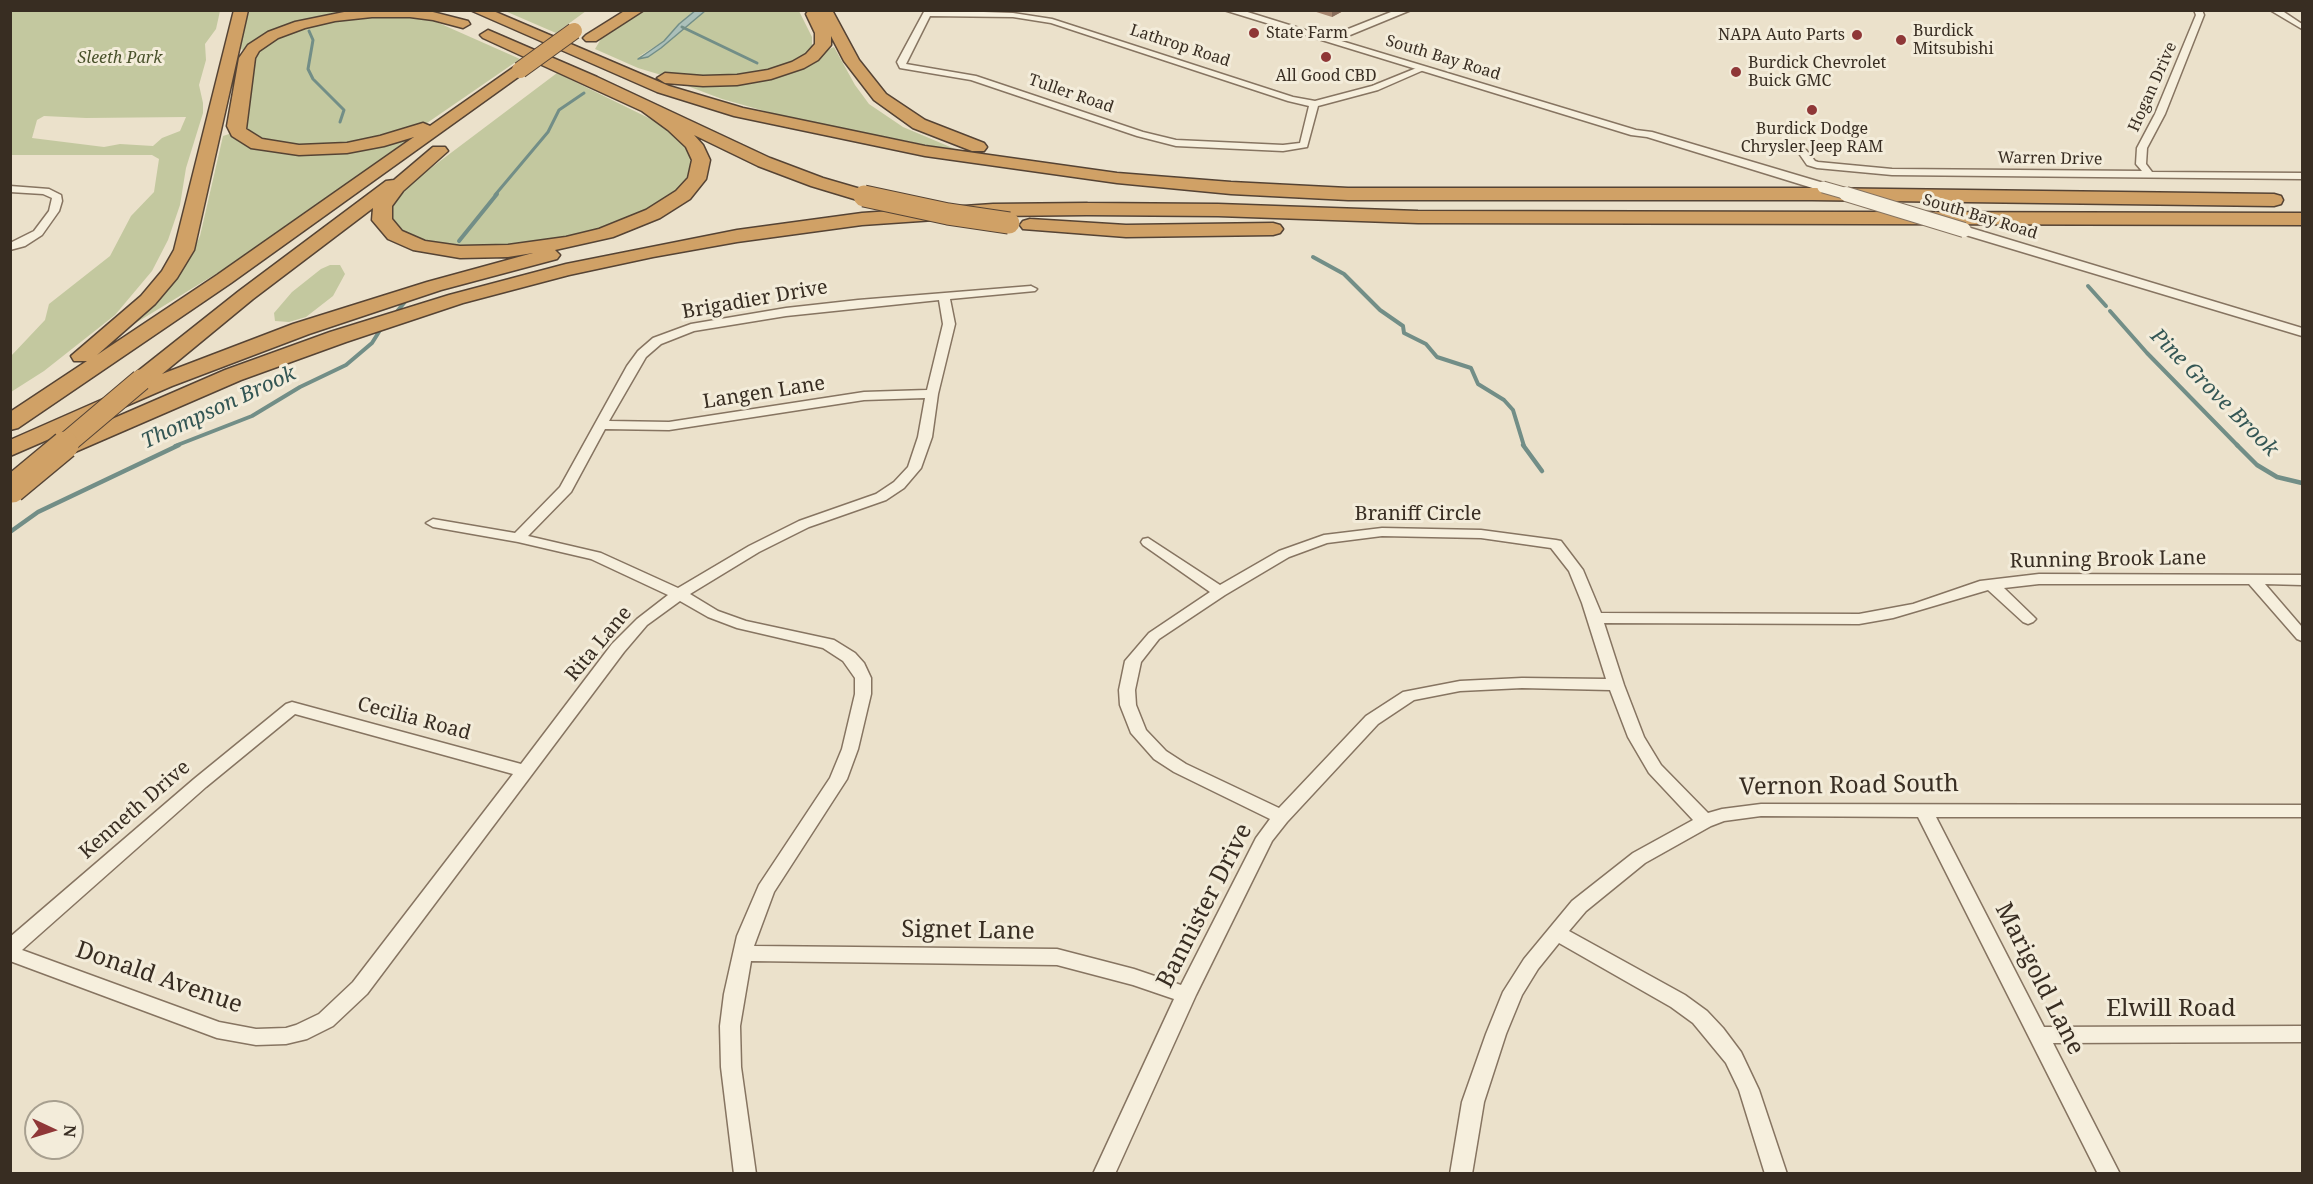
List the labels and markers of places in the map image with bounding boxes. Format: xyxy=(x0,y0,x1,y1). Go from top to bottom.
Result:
place label: Burdick Mitsubishi xyxy=(1913,21,1994,59)
place label: State Farm xyxy=(1266,23,1348,43)
place label: NAPA Auto Parts xyxy=(1718,25,1845,45)
marker: State Farm xyxy=(1247,26,1261,40)
marker: NAPA Auto Parts xyxy=(1850,28,1864,42)
marker: Burdick Mitsubishi xyxy=(1894,33,1908,47)
marker: All Good CBD xyxy=(1319,50,1333,64)
place label: Burdick Chevrolet Buick GMC xyxy=(1748,53,1886,91)
marker: Burdick Chevrolet Buick GMC xyxy=(1729,65,1743,79)
place label: All Good CBD xyxy=(1275,66,1377,86)
marker: Burdick Dodge Chrysler Jeep RAM xyxy=(1805,103,1819,117)
place label: Burdick Dodge Chrysler Jeep RAM xyxy=(1741,119,1883,157)

